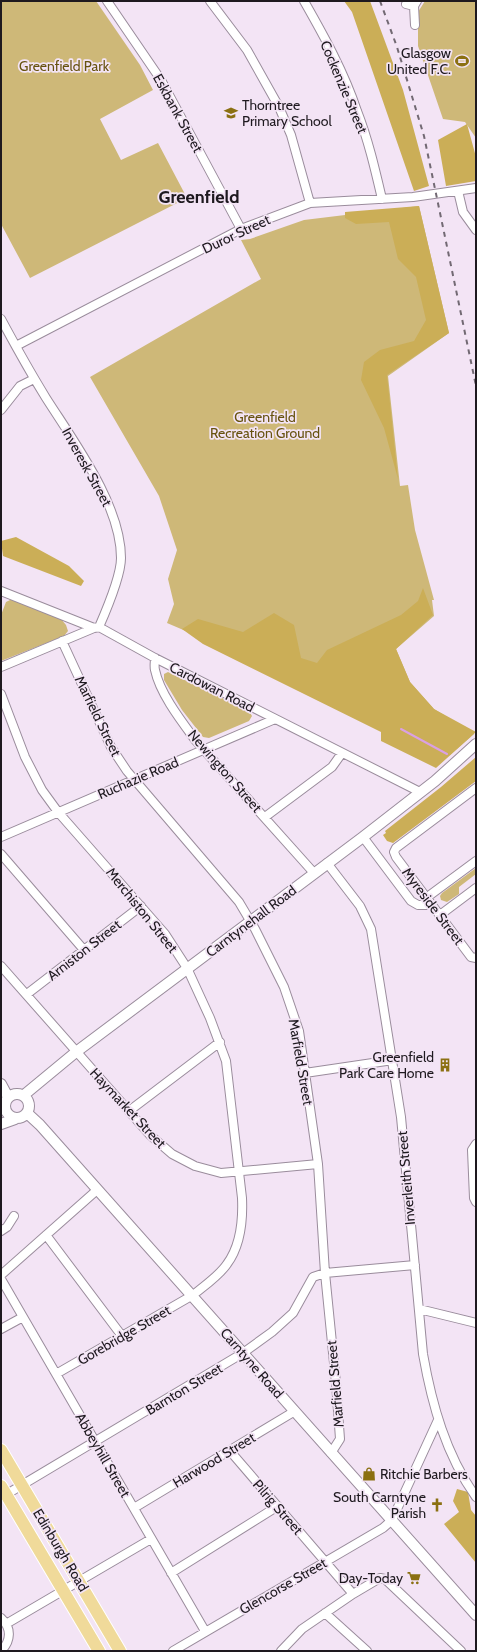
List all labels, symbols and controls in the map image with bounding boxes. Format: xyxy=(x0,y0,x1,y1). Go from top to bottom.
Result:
street label: Cockenzie Street xyxy=(316,38,372,136)
place label: Glasgow United F.C. xyxy=(387,44,451,78)
sports icon: Glasgow United F.C. xyxy=(454,53,470,69)
park label: Greenfield Park xyxy=(19,57,110,75)
street label: Eskbank Street xyxy=(149,70,207,156)
place label: Thorntree Primary School xyxy=(242,96,332,130)
school or university icon: Thorntree Primary School xyxy=(223,105,239,121)
district label: Greenfield xyxy=(159,186,239,208)
street label: Duror Street xyxy=(199,210,273,258)
park label: Greenfield Recreation Ground xyxy=(210,408,320,442)
street label: Inveresk Street xyxy=(58,424,116,510)
street label: Cardowan Road xyxy=(166,658,258,716)
street label: Marfield Street xyxy=(71,673,125,759)
street label: Newington Street xyxy=(184,726,266,816)
street label: Ruchazie Road xyxy=(95,753,181,803)
street label: Merchiston Street xyxy=(102,864,182,957)
street label: Myreside Street xyxy=(398,864,468,949)
street label: Carntynehall Road xyxy=(202,881,300,961)
street label: Arniston Street xyxy=(43,915,125,984)
street label: Marfield Street xyxy=(285,1017,317,1107)
place label: Greenfield Park Care Home xyxy=(339,1048,434,1082)
building icon: Greenfield Park Care Home xyxy=(437,1057,453,1073)
street label: Haymarket Street xyxy=(86,1064,170,1152)
street label: Inverleith Street xyxy=(393,1130,419,1226)
street label: Gorebridge Street xyxy=(74,1301,174,1369)
street label: Carntyne Road xyxy=(216,1324,288,1402)
street label: Marfield Street xyxy=(322,1339,348,1428)
street label: Barnton Street xyxy=(142,1359,226,1419)
street label: Abbeyhill Street xyxy=(72,1410,135,1501)
street label: Harwood Street xyxy=(169,1428,259,1492)
place label: Ritchie Barbers xyxy=(380,1465,468,1483)
shop icon: Ritchie Barbers xyxy=(361,1466,377,1482)
street label: Pilrig Street xyxy=(249,1476,307,1539)
place label: South Carntyne Parish xyxy=(333,1488,426,1522)
church icon: South Carntyne Parish xyxy=(429,1497,445,1513)
street label: Edinburgh Road xyxy=(29,1505,93,1595)
street label: Glencorse Street xyxy=(236,1554,330,1618)
place label: Day-Today xyxy=(339,1569,403,1587)
supermarket icon: Day-Today xyxy=(406,1570,422,1586)

